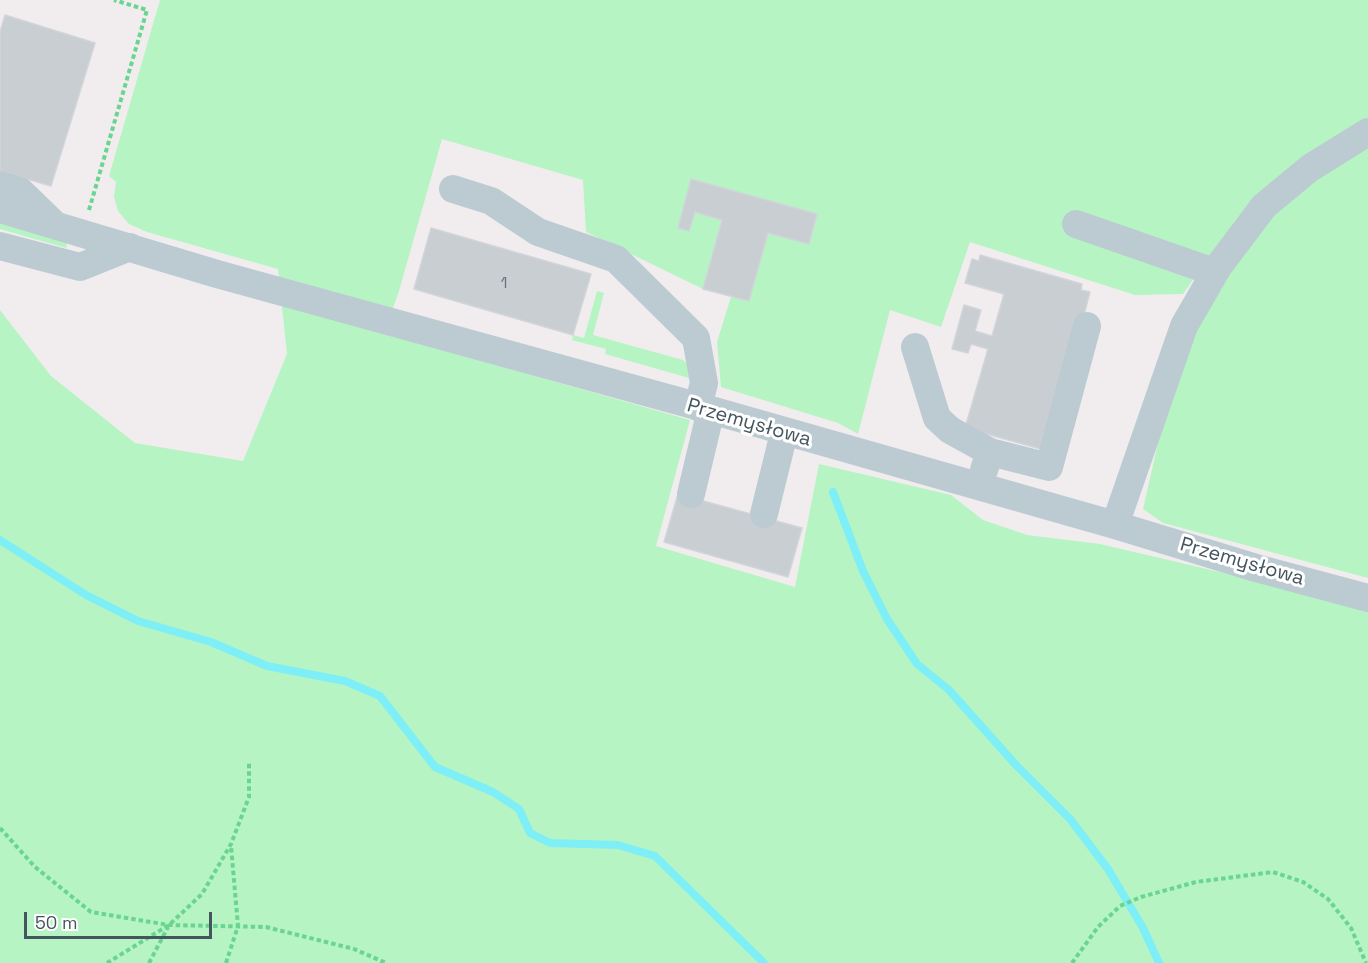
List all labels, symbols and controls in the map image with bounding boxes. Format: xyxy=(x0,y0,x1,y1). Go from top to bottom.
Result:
house number: 1 xyxy=(501,274,507,294)
street label: Przemysłowa xyxy=(684,394,814,452)
street label: Przemysłowa xyxy=(1177,533,1307,591)
scale bar xyxy=(27,900,214,938)
text: 50 m xyxy=(35,911,77,934)

